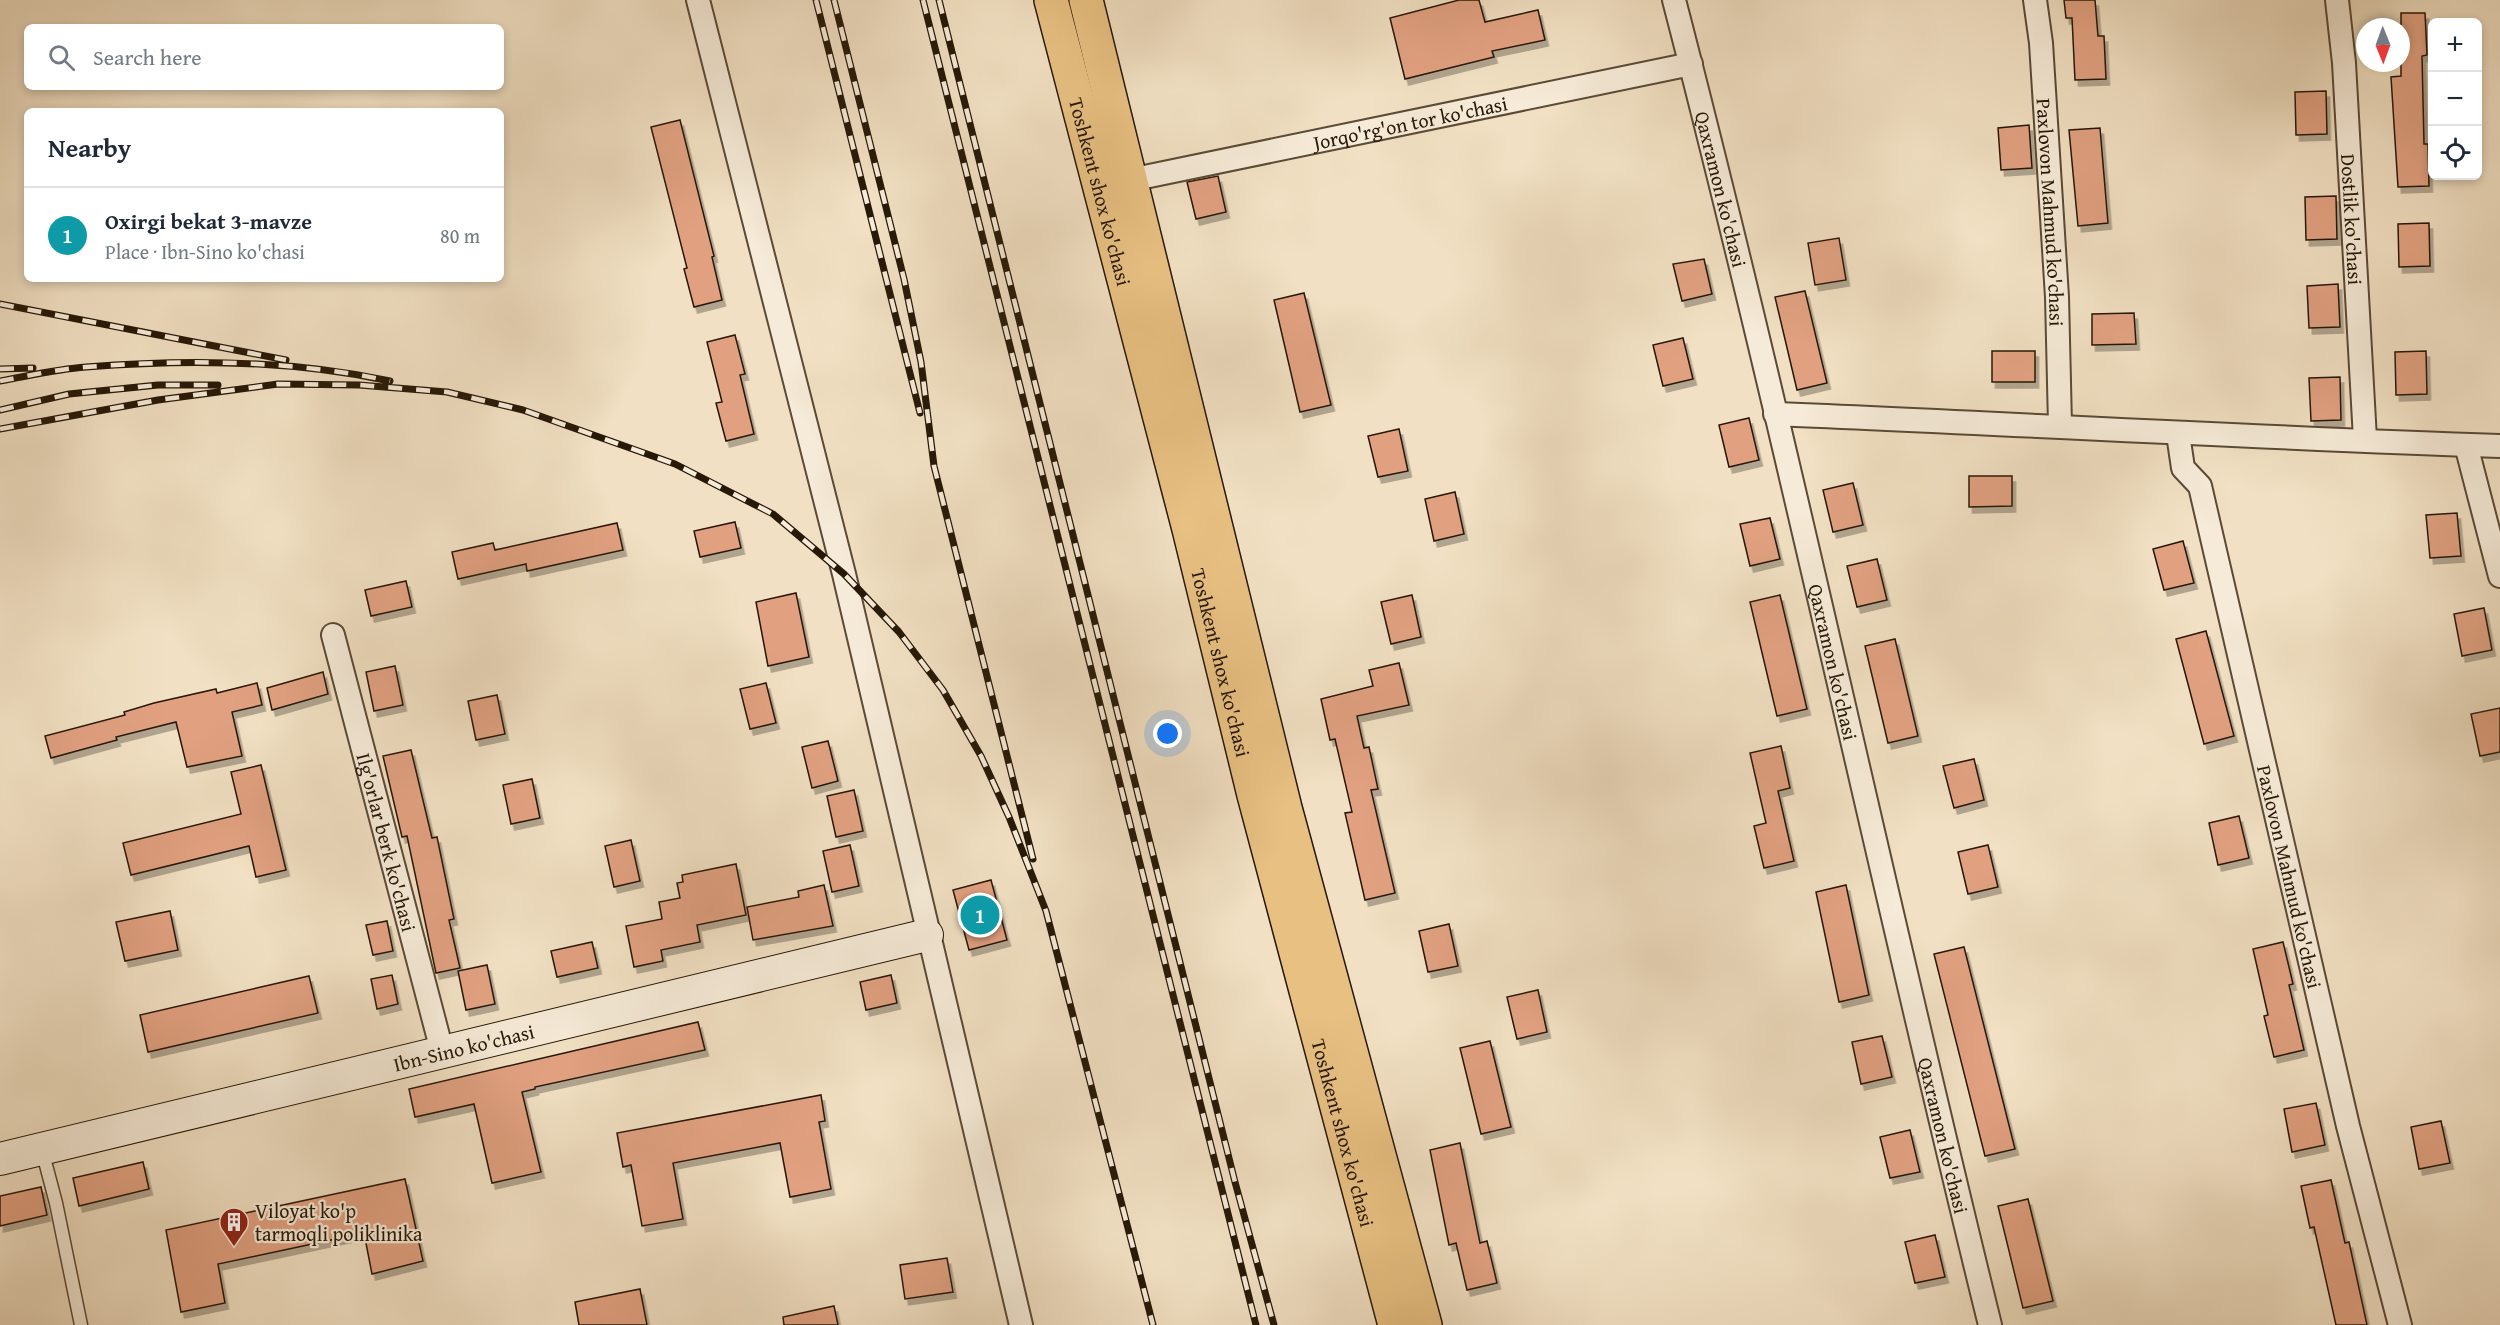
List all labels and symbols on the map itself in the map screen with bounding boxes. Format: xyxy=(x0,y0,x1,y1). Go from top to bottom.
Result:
north arrow xyxy=(2356,18,2410,72)
street label: Jorqo'rg'on tor ko'chasi xyxy=(1307,88,1510,157)
street label: Toshkent shox ko'chasi xyxy=(1063,94,1139,289)
street label: Paxlovon Mahmud ko'chasi xyxy=(2030,97,2072,327)
street label: Qaxramon ko'chasi xyxy=(1688,108,1755,270)
street label: Dostlik ko'chasi xyxy=(2335,153,2371,286)
street label: Toshkent shox ko'chasi xyxy=(1185,565,1259,760)
street label: Qaxramon ko'chasi xyxy=(1802,581,1866,743)
your location xyxy=(1153,719,1182,748)
street label: Ilg'orlar berk ko'chasi xyxy=(350,750,425,935)
street label: Paxlovon Mahmud ko'chasi xyxy=(2250,762,2330,992)
pin: 1 xyxy=(960,892,1000,938)
street label: Ibn-Sino ko'chasi xyxy=(390,1016,537,1078)
street label: Toshkent shox ko'chasi xyxy=(1305,1036,1383,1230)
street label: Qaxramon ko'chasi xyxy=(1912,1054,1977,1217)
place label: Viloyat ko'p tarmoqli poliklinika xyxy=(255,1196,423,1248)
building icon: Viloyat ko'p tarmoqli poliklinika xyxy=(218,1206,250,1248)

